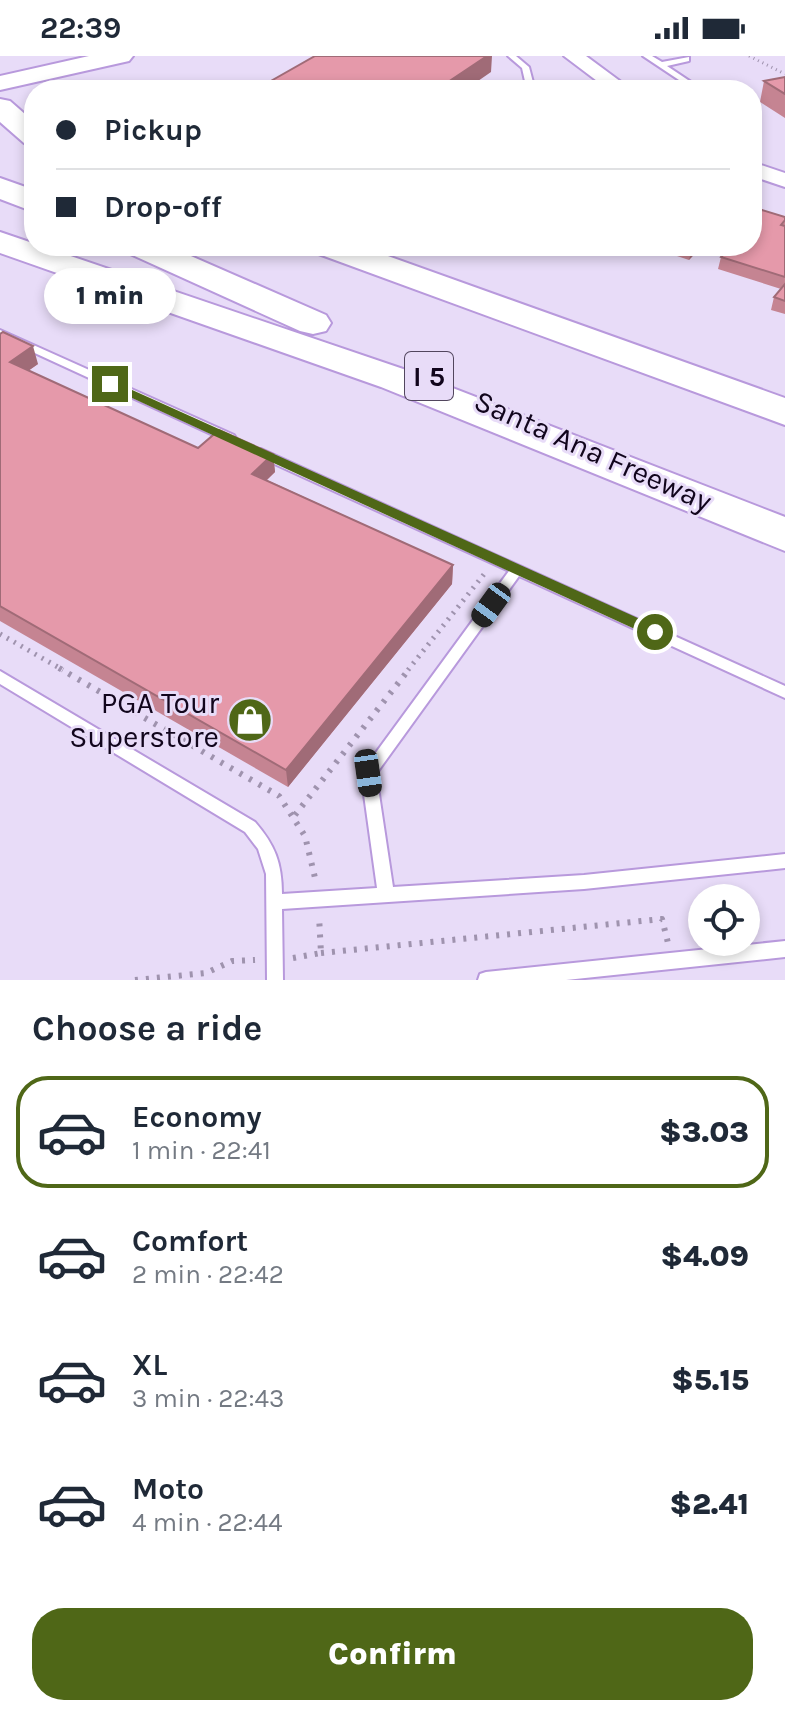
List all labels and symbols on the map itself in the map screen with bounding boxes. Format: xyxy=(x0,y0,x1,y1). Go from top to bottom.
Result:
callout: 1 min xyxy=(44,268,176,324)
road number: I 5 xyxy=(405,352,453,400)
route end xyxy=(92,366,128,402)
street label: Santa Ana Freeway xyxy=(469,382,717,520)
car xyxy=(467,579,515,631)
route start xyxy=(637,614,673,650)
place label: PGA Tour Superstore xyxy=(69,685,219,755)
shop icon: PGA Tour Superstore xyxy=(226,696,274,744)
car xyxy=(353,748,383,798)

